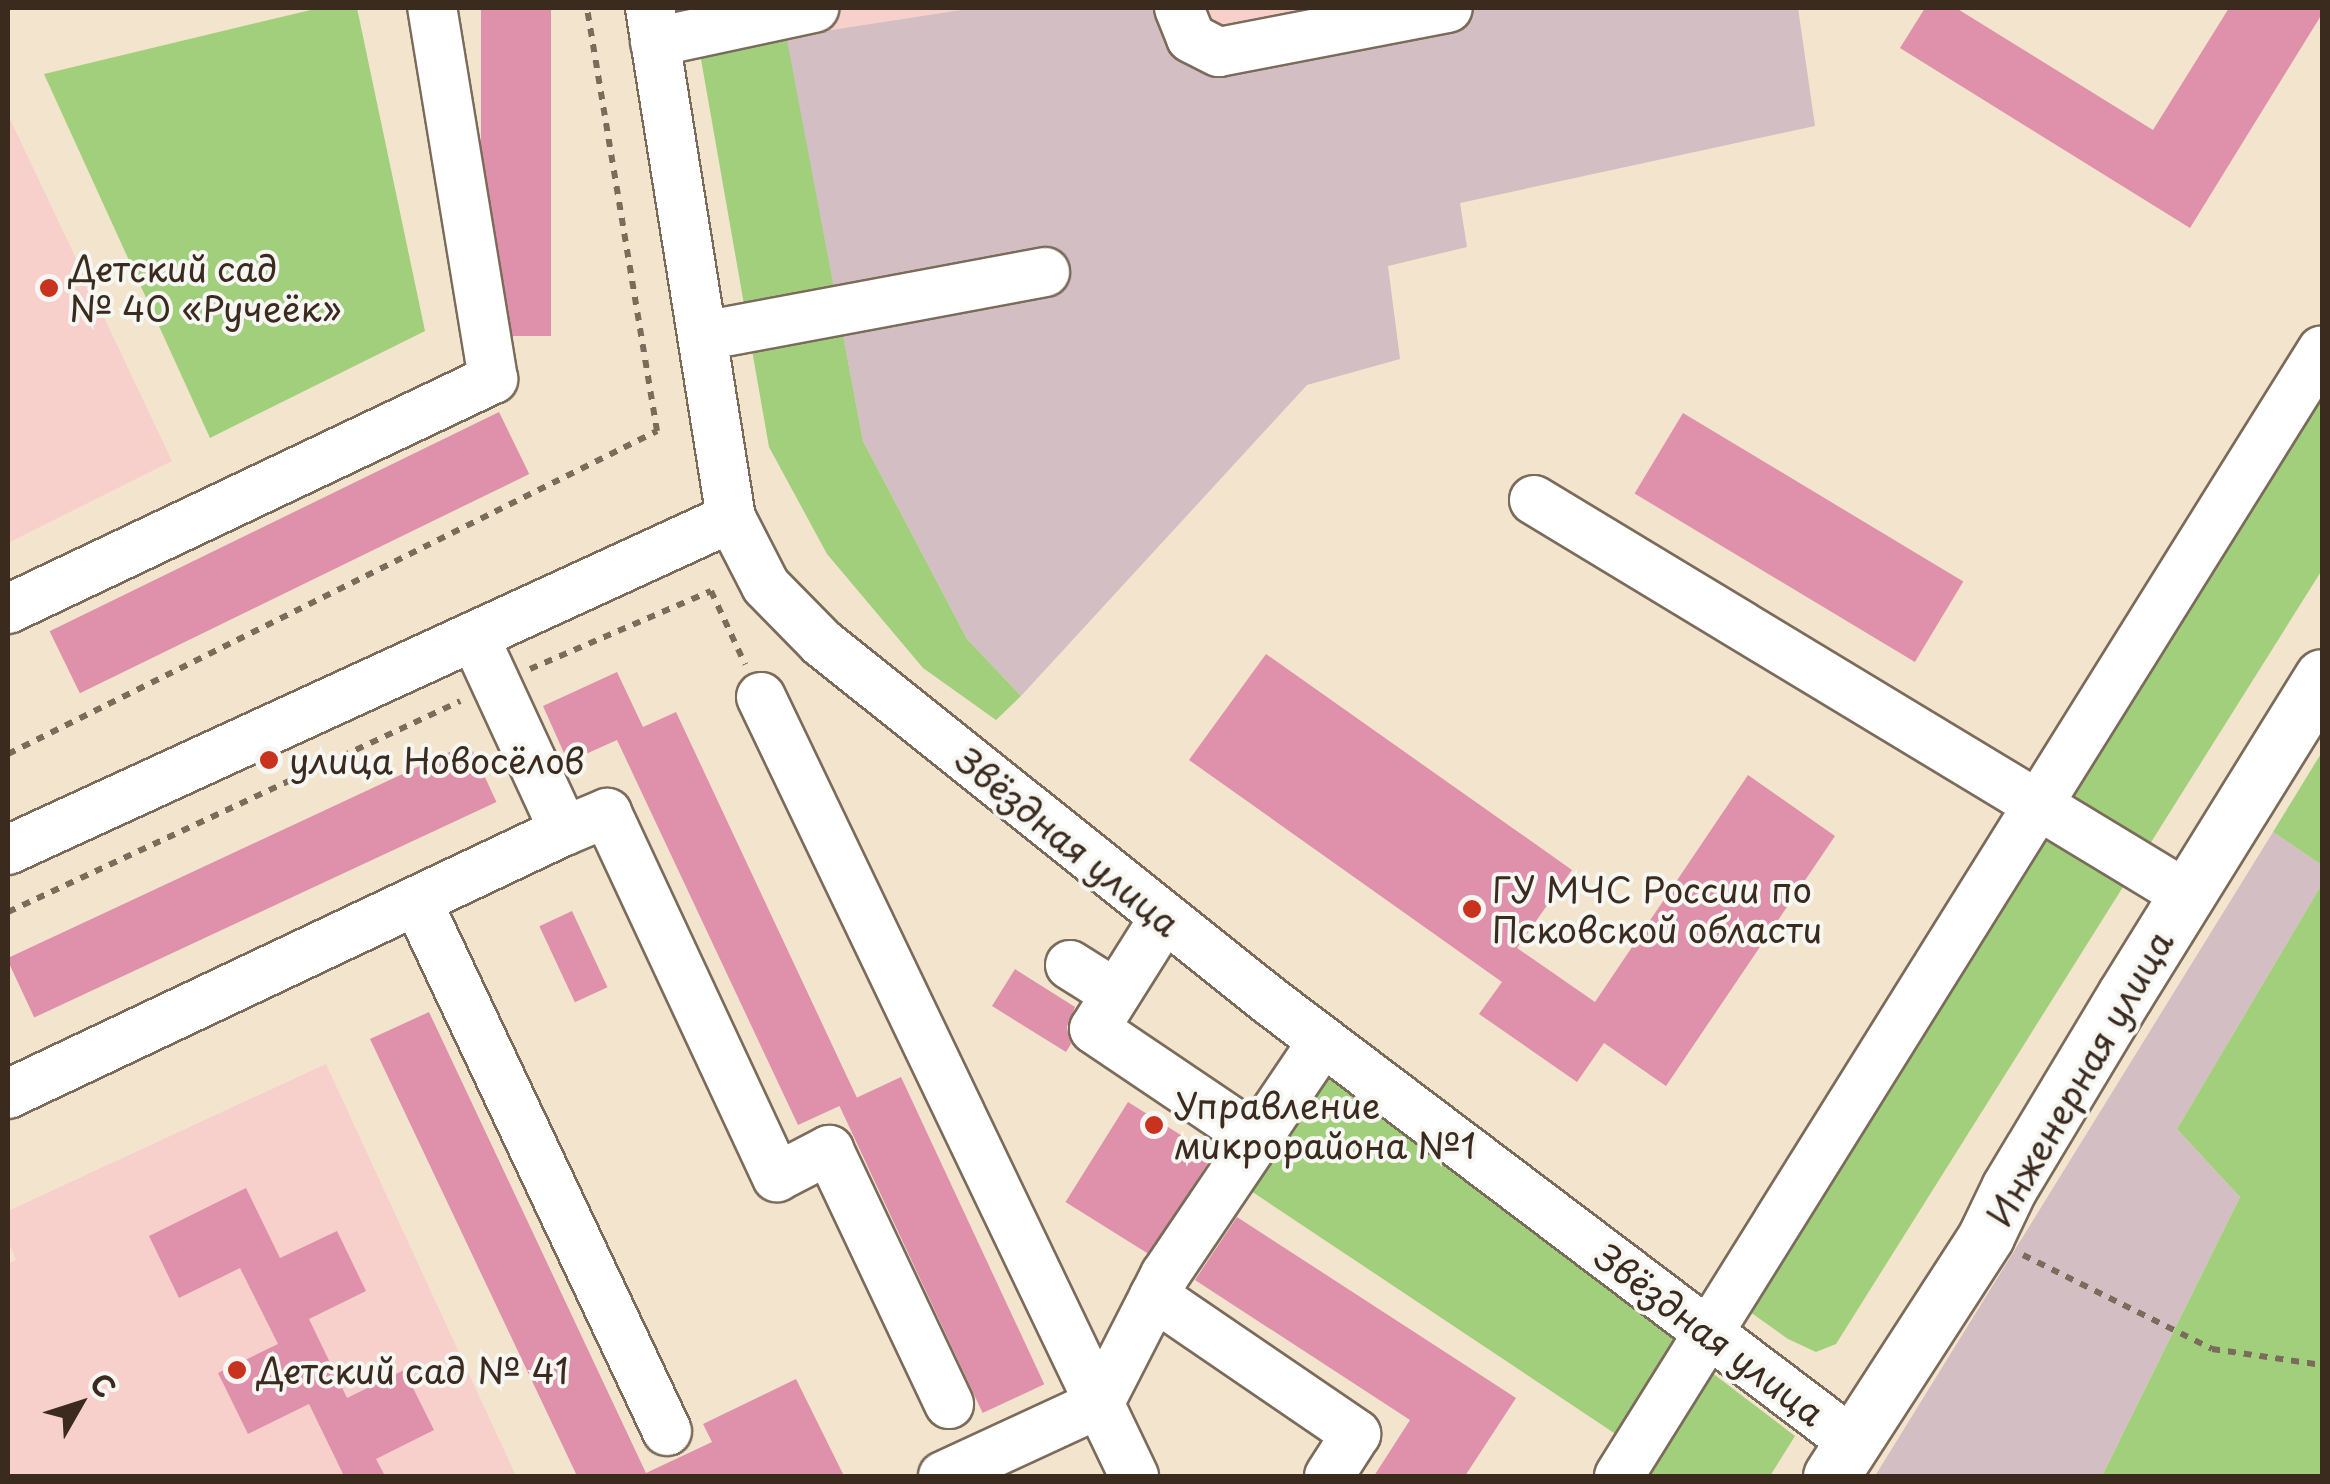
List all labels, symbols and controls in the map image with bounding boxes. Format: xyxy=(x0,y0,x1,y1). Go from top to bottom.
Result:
place label: Детский сад № 40 «Ручеёк» xyxy=(69,247,343,329)
marker: Детский сад № 40 «Ручеёк» xyxy=(38,277,60,299)
street label: Звёздная улица xyxy=(947,737,1189,945)
place label: улица Новосёлов xyxy=(289,739,586,781)
marker: улица Новосёлов xyxy=(258,749,280,771)
place label: ГУ МЧС России по Псковской области xyxy=(1492,868,1823,950)
marker: ГУ МЧС России по Псковской области xyxy=(1461,898,1483,920)
street label: Инженерная улица xyxy=(1977,922,2181,1234)
place label: Управление микрорайона №1 xyxy=(1174,1084,1477,1166)
marker: Управление микрорайона №1 xyxy=(1143,1114,1165,1136)
street label: Звёздная улица xyxy=(1586,1234,1834,1434)
place label: Детский сад № 41 xyxy=(257,1349,571,1391)
north arrow xyxy=(30,1354,130,1454)
marker: Детский сад № 41 xyxy=(226,1359,248,1381)
text: С xyxy=(80,1363,127,1407)

